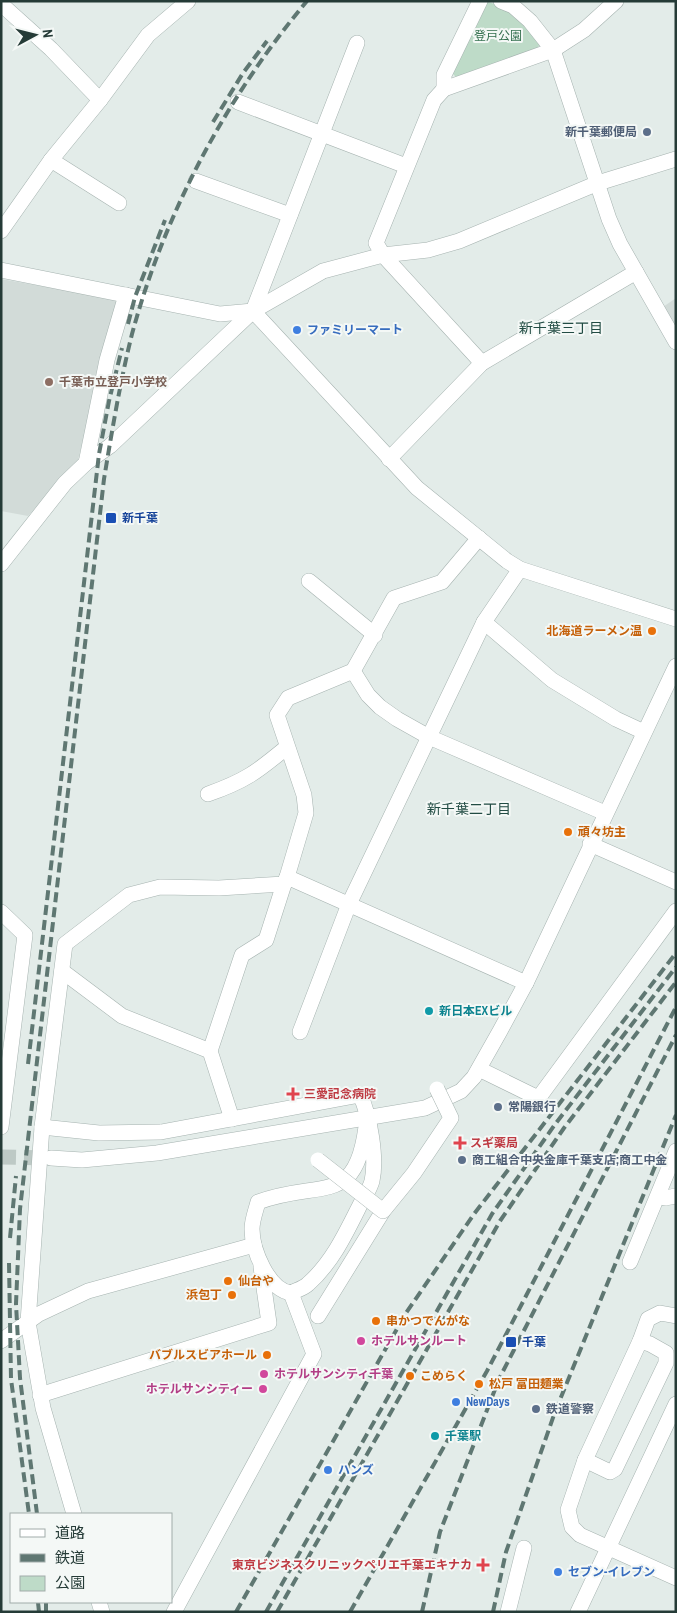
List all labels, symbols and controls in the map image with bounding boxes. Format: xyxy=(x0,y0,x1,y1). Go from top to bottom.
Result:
north arrow xyxy=(10,10,60,60)
text: N xyxy=(38,28,57,39)
park label: 登戸公園 xyxy=(474,28,522,44)
place label: 新千葉郵便局 xyxy=(565,124,637,140)
marker: 新千葉郵便局 xyxy=(641,126,653,138)
district label: 新千葉三丁目 xyxy=(519,319,603,337)
place label: ファミリーマート xyxy=(307,322,403,338)
marker: ファミリーマート xyxy=(291,324,303,336)
place label: 千葉市立登戸小学校 xyxy=(59,374,167,390)
marker: 千葉市立登戸小学校 xyxy=(43,376,55,388)
place label: 新千葉 xyxy=(122,510,158,526)
marker: 新千葉 xyxy=(104,511,118,525)
place label: 北海道ラーメン温 xyxy=(546,623,642,639)
marker: 北海道ラーメン温 xyxy=(646,625,658,637)
district label: 新千葉二丁目 xyxy=(427,800,511,818)
place label: 頑々坊主 xyxy=(577,824,626,840)
marker: 頑々坊主 xyxy=(562,826,574,838)
place label: 新日本EXビル xyxy=(439,1003,512,1019)
marker: 新日本EXビル xyxy=(423,1005,435,1017)
place label: 三愛記念病院 xyxy=(304,1086,376,1102)
marker: 三愛記念病院 xyxy=(286,1087,300,1101)
place label: 常陽銀行 xyxy=(508,1099,556,1115)
marker: 常陽銀行 xyxy=(492,1101,504,1113)
place label: スギ薬局 xyxy=(470,1135,518,1151)
marker: スギ薬局 xyxy=(454,1137,466,1149)
place label: 商工組合中央金庫千葉支店;商工中金 xyxy=(472,1152,667,1168)
marker: 商工組合中央金庫千葉支店;商工中金 xyxy=(456,1154,468,1166)
place label: 仙台や xyxy=(238,1273,274,1289)
marker: 仙台や xyxy=(222,1275,234,1287)
place label: 浜包丁 xyxy=(186,1287,222,1303)
marker: 浜包丁 xyxy=(226,1289,238,1301)
place label: 串かつでんがな xyxy=(386,1313,470,1329)
marker: 串かつでんがな xyxy=(370,1315,382,1327)
place label: ホテルサンルート xyxy=(371,1333,467,1349)
place label: 千葉 xyxy=(522,1334,546,1350)
marker: ホテルサンルート xyxy=(355,1335,367,1347)
marker: 千葉 xyxy=(504,1335,518,1349)
place label: バブルスビアホール xyxy=(149,1347,257,1363)
marker: バブルスビアホール xyxy=(261,1349,273,1361)
place label: ホテルサンシティ千葉 xyxy=(274,1366,393,1382)
marker: ホテルサンシティ千葉 xyxy=(258,1368,270,1380)
place label: こめらく xyxy=(420,1368,468,1384)
marker: こめらく xyxy=(404,1370,416,1382)
place label: 松戸 富田麺業 xyxy=(489,1376,564,1392)
marker: 松戸 富田麺業 xyxy=(473,1378,485,1390)
place label: ホテルサンシティー xyxy=(146,1381,253,1397)
marker: ホテルサンシティー xyxy=(257,1383,269,1395)
place label: NewDays xyxy=(466,1394,510,1410)
marker: NewDays xyxy=(450,1396,462,1408)
place label: 鉄道警察 xyxy=(545,1401,594,1417)
marker: 鉄道警察 xyxy=(530,1403,542,1415)
place label: 千葉駅 xyxy=(445,1428,481,1444)
marker: 千葉駅 xyxy=(429,1430,441,1442)
place label: ハンズ xyxy=(338,1462,374,1478)
marker: ハンズ xyxy=(322,1464,334,1476)
legend xyxy=(10,1513,172,1603)
text: 道路 xyxy=(55,1522,85,1543)
text: 鉄道 xyxy=(55,1547,85,1568)
place label: 東京ビジネスクリニックペリエ千葉エキナカ xyxy=(232,1557,472,1573)
marker: 東京ビジネスクリニックペリエ千葉エキナカ xyxy=(476,1558,490,1572)
place label: セブン-イレブン xyxy=(568,1564,655,1580)
marker: セブン-イレブン xyxy=(552,1566,564,1578)
text: 公園 xyxy=(55,1572,85,1593)

